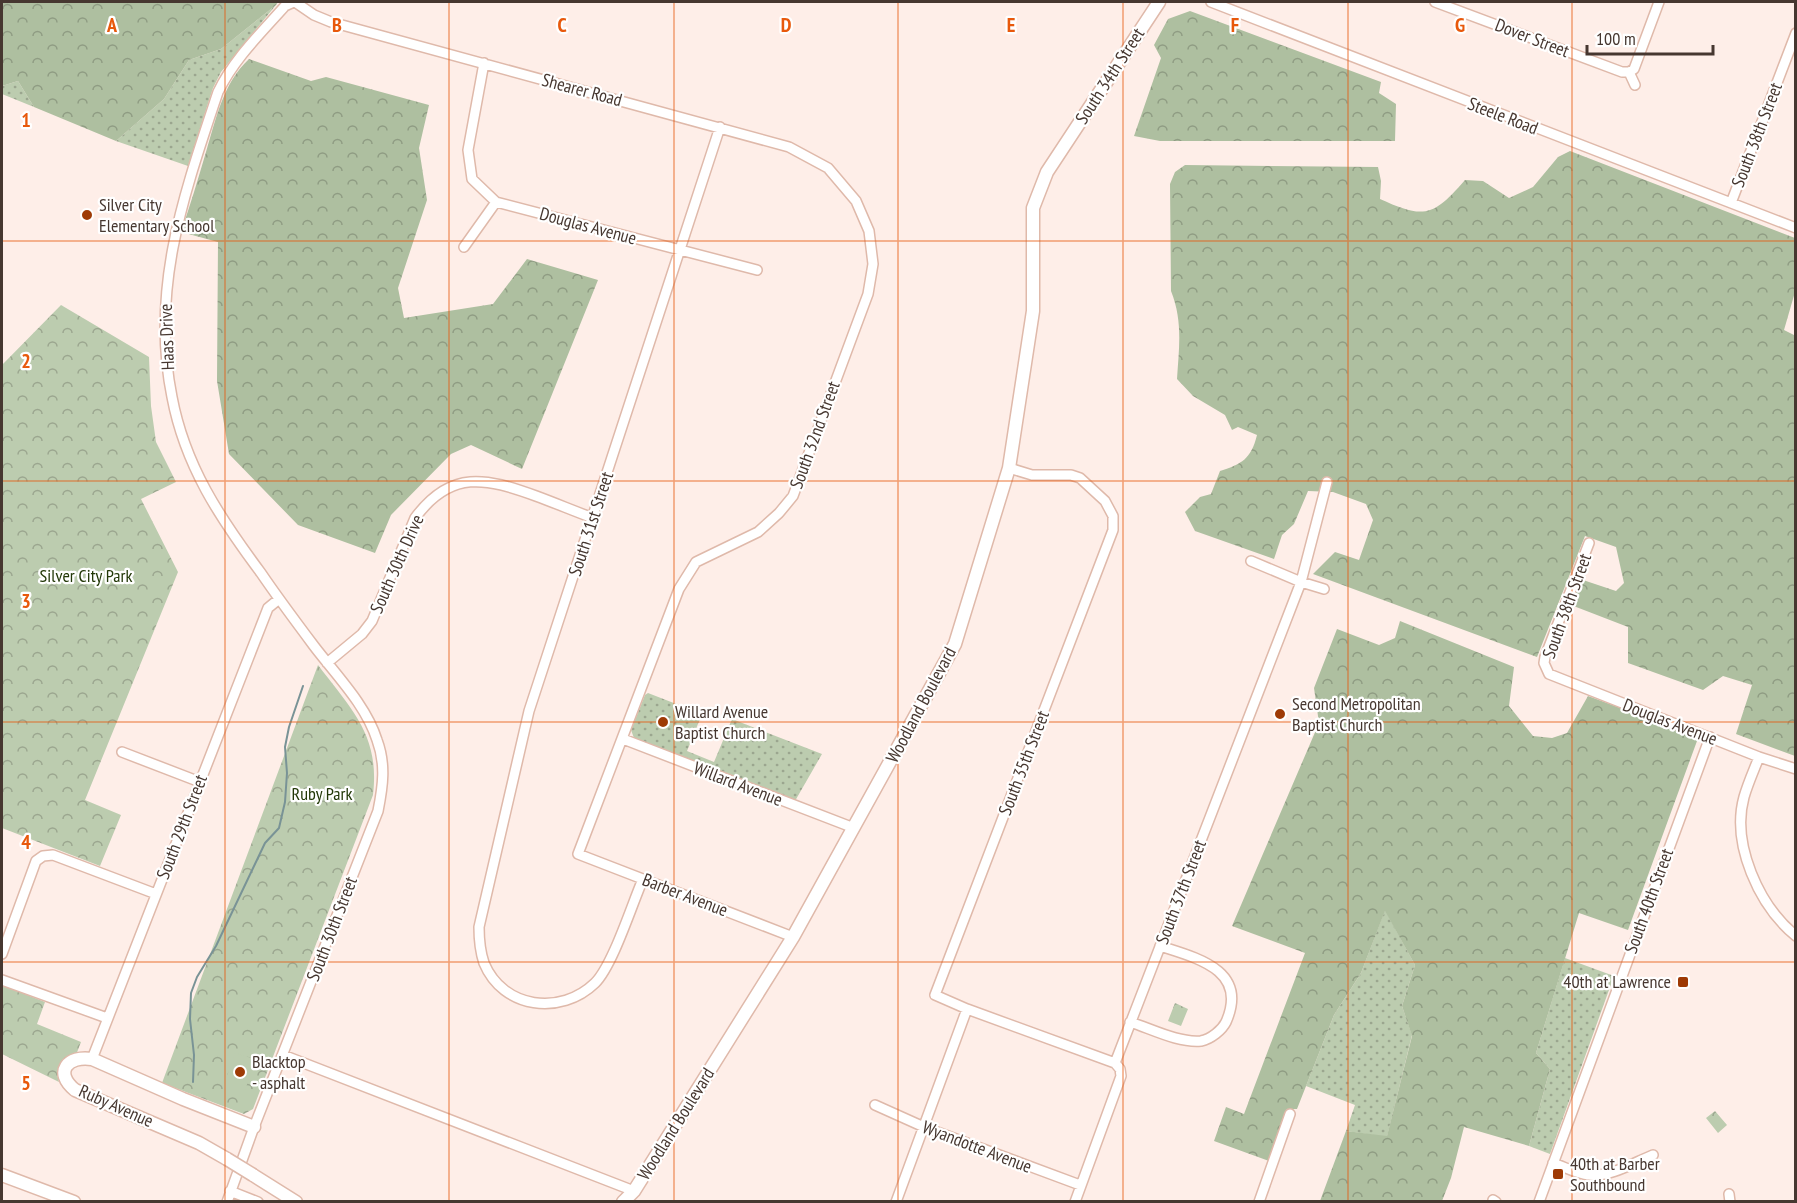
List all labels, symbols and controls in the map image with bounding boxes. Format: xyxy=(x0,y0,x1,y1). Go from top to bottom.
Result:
text: A xyxy=(106,12,118,38)
text: B xyxy=(332,12,342,38)
text: C xyxy=(557,12,567,38)
text: D xyxy=(781,12,792,38)
text: E xyxy=(1007,12,1015,38)
text: F xyxy=(1231,12,1239,38)
text: G xyxy=(1455,12,1465,38)
street label: Dover Street xyxy=(1492,13,1573,62)
scale bar xyxy=(1587,18,1713,56)
street label: South 34th Street xyxy=(1070,23,1149,128)
text: 100 m xyxy=(1596,27,1636,50)
street label: Shearer Road xyxy=(540,68,625,111)
street label: South 38th Street xyxy=(1726,79,1787,190)
street label: Steele Road xyxy=(1465,92,1542,139)
text: 1 xyxy=(21,107,31,133)
place label: Silver City Elementary School xyxy=(99,193,215,237)
street label: Douglas Avenue xyxy=(537,202,639,249)
marker: Silver City Elementary School xyxy=(80,208,94,222)
street label: Haas Drive xyxy=(154,303,179,371)
text: 2 xyxy=(21,348,31,374)
street label: South 32nd Street xyxy=(784,378,845,492)
street label: South 31st Street xyxy=(563,469,618,579)
street label: South 30th Drive xyxy=(365,511,429,617)
street label: South 38th Street xyxy=(1537,550,1596,662)
park label: Silver City Park xyxy=(40,564,132,587)
text: 3 xyxy=(21,588,31,614)
street label: Woodland Boulevard xyxy=(880,643,961,767)
place label: Second Metropolitan Baptist Church xyxy=(1292,692,1421,736)
street label: Douglas Avenue xyxy=(1620,693,1721,750)
place label: Willard Avenue Baptist Church xyxy=(675,700,768,744)
street label: South 35th Street xyxy=(993,707,1054,818)
marker: Second Metropolitan Baptist Church xyxy=(1273,707,1287,721)
marker: Willard Avenue Baptist Church xyxy=(656,715,670,729)
street label: Willard Avenue xyxy=(691,756,786,811)
street label: South 29th Street xyxy=(151,771,212,882)
park label: Ruby Park xyxy=(292,782,352,805)
text: 4 xyxy=(21,829,31,855)
street label: South 37th Street xyxy=(1150,836,1211,947)
street label: South 40th Street xyxy=(1619,845,1678,957)
street label: Barber Avenue xyxy=(639,868,731,921)
street label: South 30th Street xyxy=(301,873,362,984)
place label: 40th at Lawrence xyxy=(1563,970,1671,993)
marker: 40th at Lawrence xyxy=(1676,975,1690,989)
place label: Blacktop - asphalt xyxy=(252,1050,306,1094)
street label: Woodland Boulevard xyxy=(632,1063,719,1184)
marker: Blacktop - asphalt xyxy=(233,1065,247,1079)
text: 5 xyxy=(21,1070,31,1096)
street label: Ruby Avenue xyxy=(75,1079,157,1132)
street label: Wyandotte Avenue xyxy=(919,1115,1035,1178)
place label: 40th at Barber Southbound xyxy=(1570,1152,1660,1196)
marker: 40th at Barber Southbound xyxy=(1551,1167,1565,1181)

